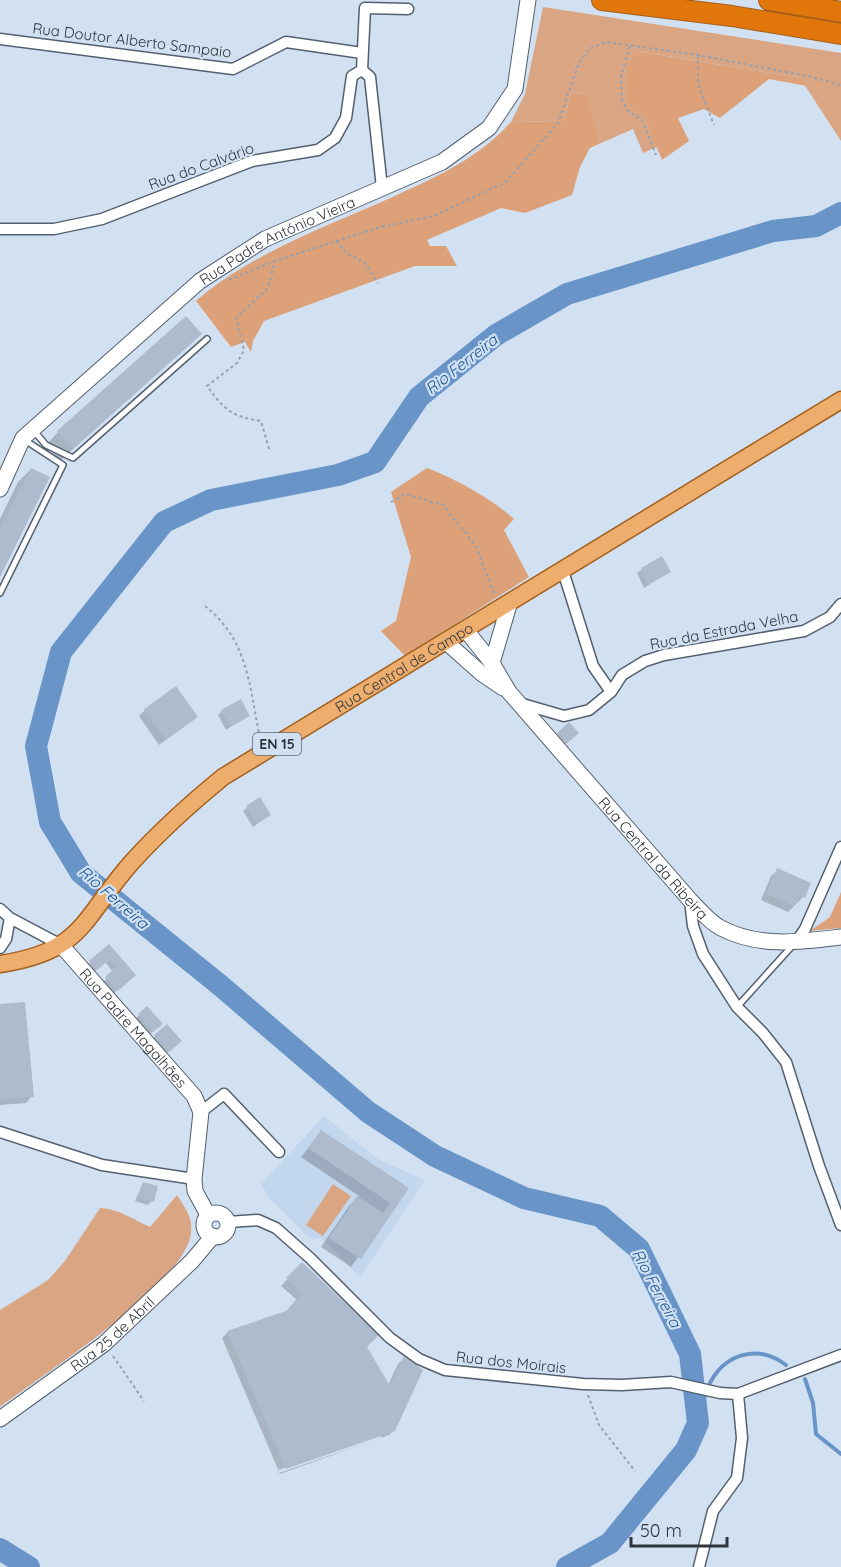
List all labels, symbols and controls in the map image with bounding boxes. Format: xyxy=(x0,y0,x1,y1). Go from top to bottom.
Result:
street label: Rua Doutor Alberto Sampaio xyxy=(31,18,233,62)
street label: Rua do Calvário xyxy=(146,138,256,194)
street label: Rua Padre António Vieira xyxy=(195,192,358,289)
water label: Rio Ferreira xyxy=(421,329,502,398)
street label: Rua da Estrada Velha xyxy=(648,606,800,654)
street label: Rua Central de Campo xyxy=(331,617,476,716)
road number: EN 15 xyxy=(253,733,301,755)
street label: Rua Central da Ribeira xyxy=(595,792,712,923)
water label: Rio Ferreira xyxy=(75,861,154,934)
street label: Rua Padre Magalhães xyxy=(76,964,191,1091)
water label: Rio Ferreira xyxy=(628,1245,687,1332)
street label: Rua 25 de Abril xyxy=(66,1292,158,1375)
street label: Rua dos Moirais xyxy=(455,1347,567,1377)
scale bar xyxy=(631,1510,727,1548)
text: 50 m xyxy=(640,1519,682,1542)

